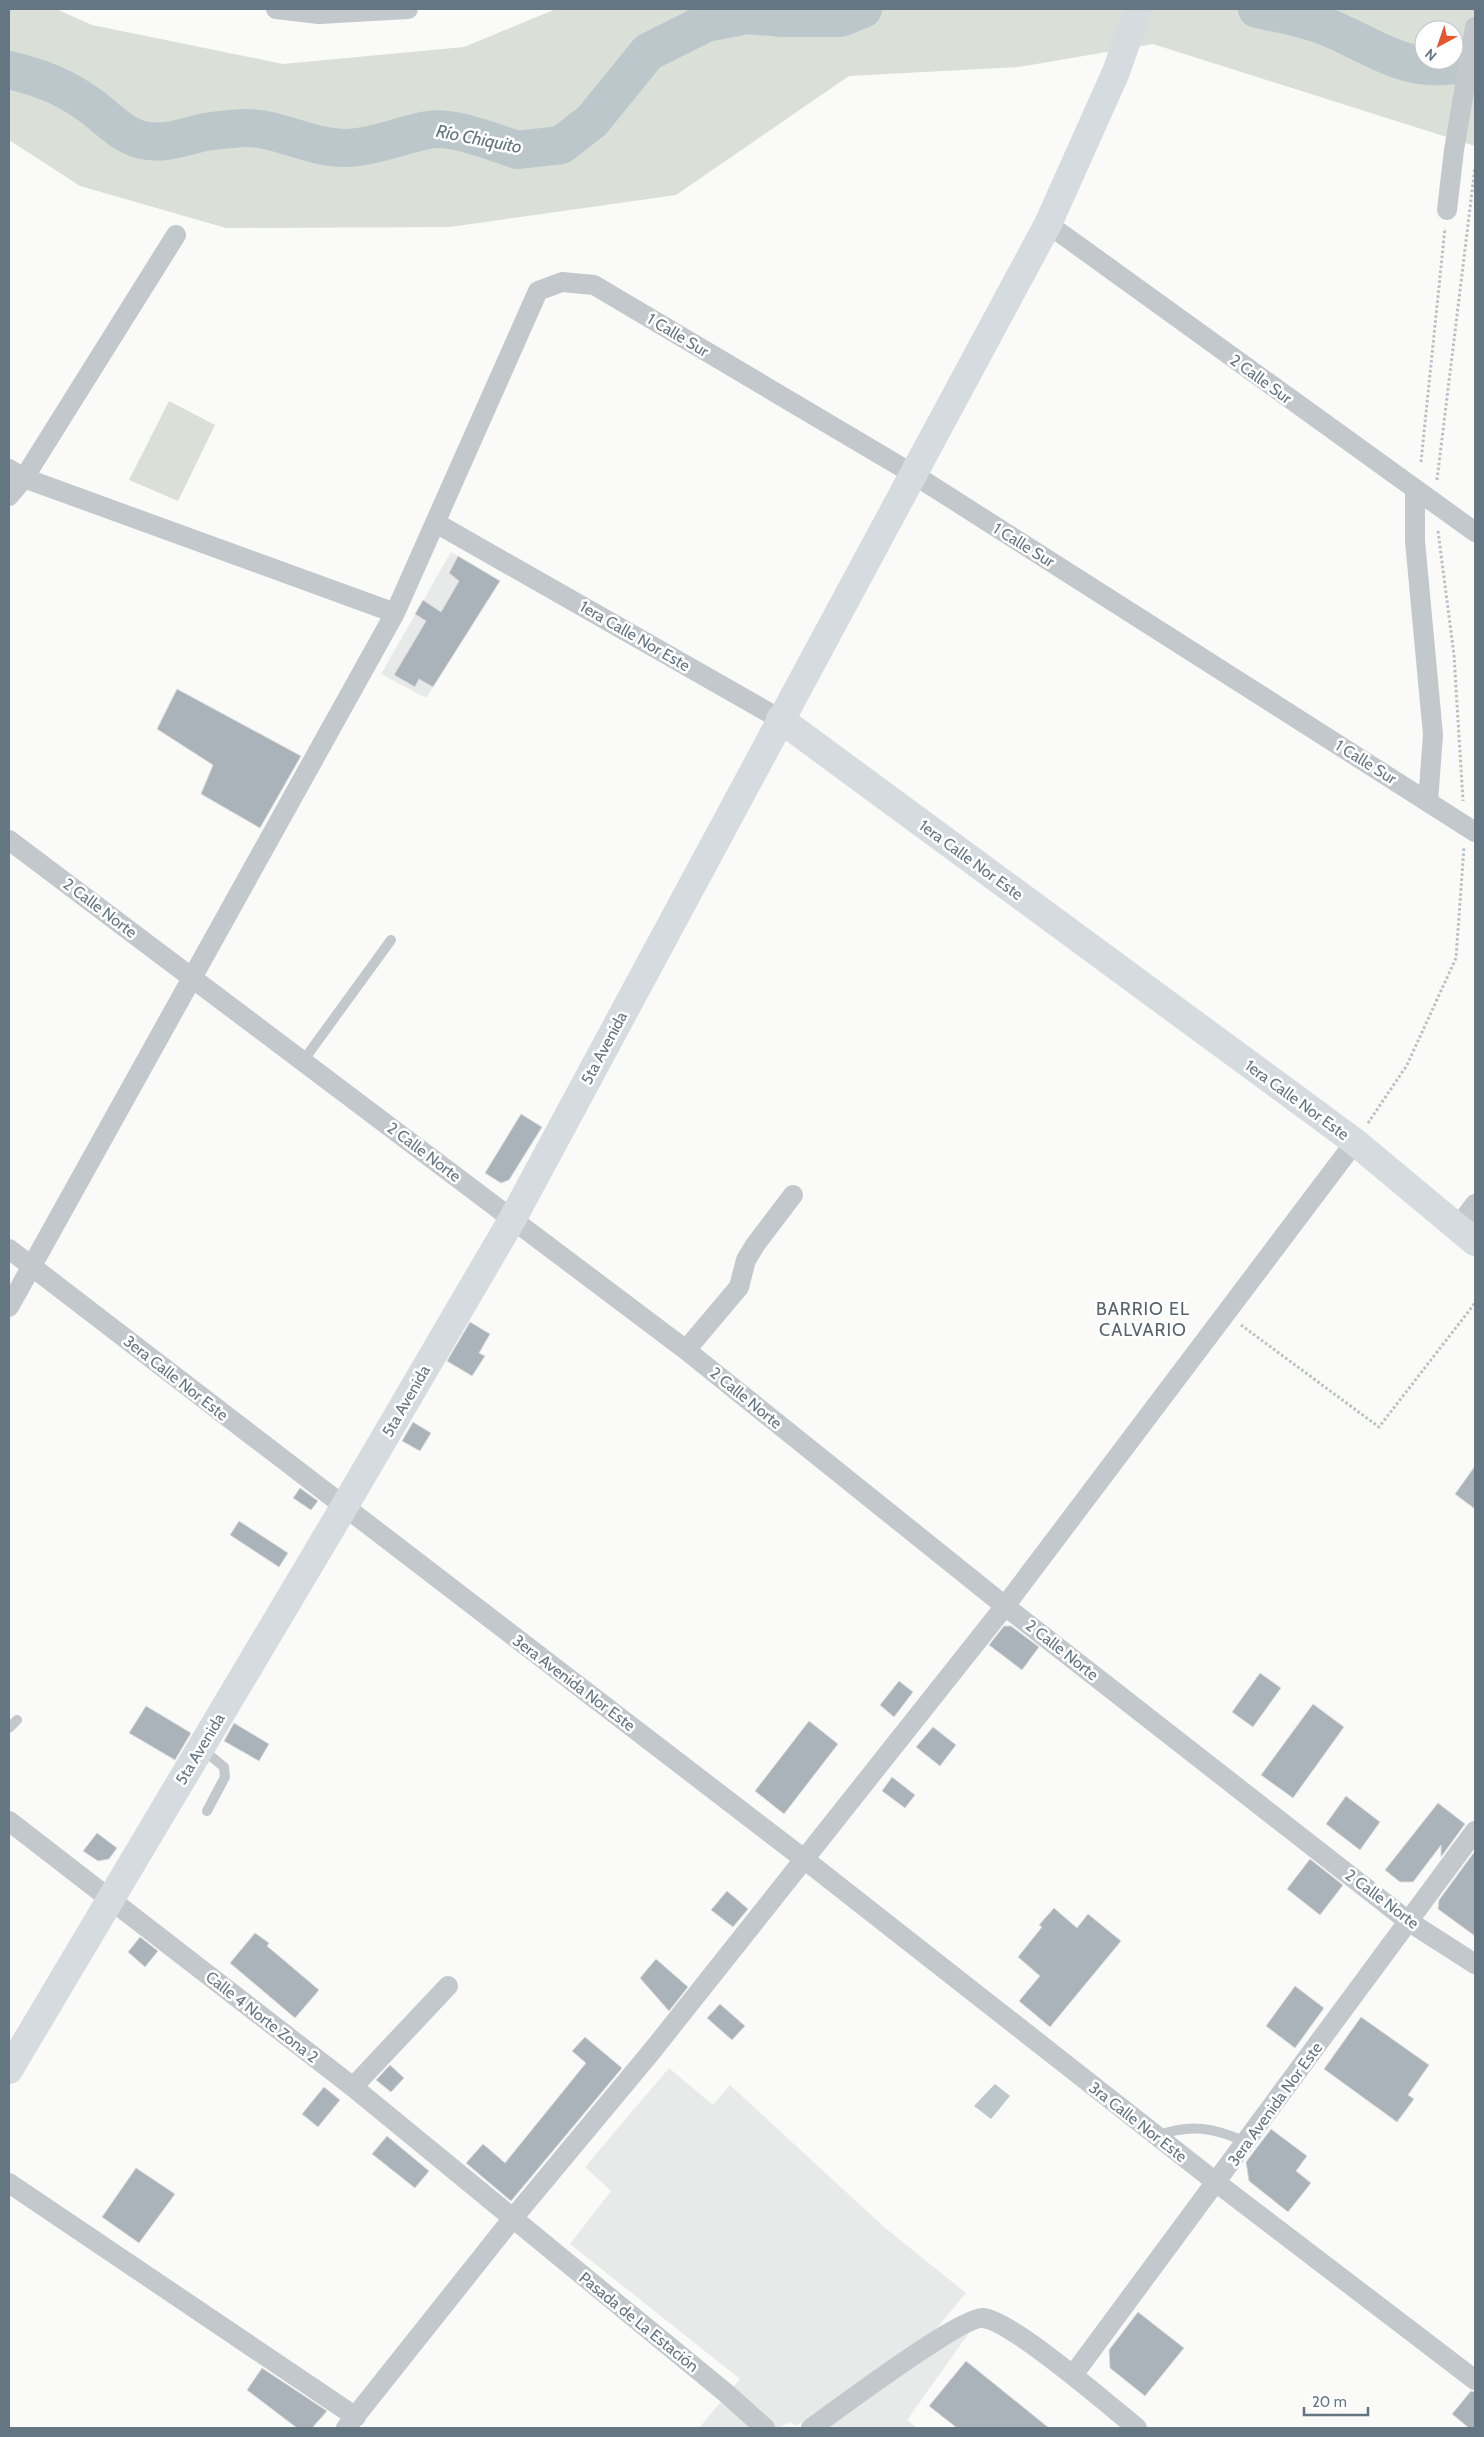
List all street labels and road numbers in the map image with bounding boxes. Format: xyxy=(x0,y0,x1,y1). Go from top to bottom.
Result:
street label: 1 Calle Sur xyxy=(644,309,713,361)
street label: 2 Calle Sur xyxy=(1227,350,1296,408)
street label: 1 Calle Sur xyxy=(990,519,1059,572)
street label: 1era Calle Nor Este xyxy=(577,597,693,675)
street label: 1 Calle Sur xyxy=(1332,736,1401,789)
street label: 1era Calle Nor Este xyxy=(915,816,1027,904)
street label: 2 Calle Norte xyxy=(59,874,141,942)
street label: 5ta Avenida xyxy=(577,1008,631,1088)
street label: 1era Calle Nor Este xyxy=(1241,1056,1353,1144)
street label: 2 Calle Norte xyxy=(383,1118,465,1186)
street label: 3era Calle Nor Este xyxy=(120,1331,232,1425)
street label: 5ta Avenida xyxy=(378,1362,434,1440)
street label: 2 Calle Norte xyxy=(706,1363,786,1433)
street label: 2 Calle Norte xyxy=(1022,1616,1102,1684)
street label: 3era Avenida Nor Este xyxy=(509,1631,639,1735)
street label: 5ta Avenida xyxy=(171,1710,229,1788)
street label: 2 Calle Norte xyxy=(1341,1865,1423,1933)
street label: Calle 4 Norte Zona 2 xyxy=(202,1967,322,2067)
street label: 3era Avenida Nor Este xyxy=(1224,2038,1326,2170)
street label: 3ra Calle Nor Este xyxy=(1085,2078,1191,2166)
street label: Pasada de La Estación xyxy=(576,2268,702,2376)

